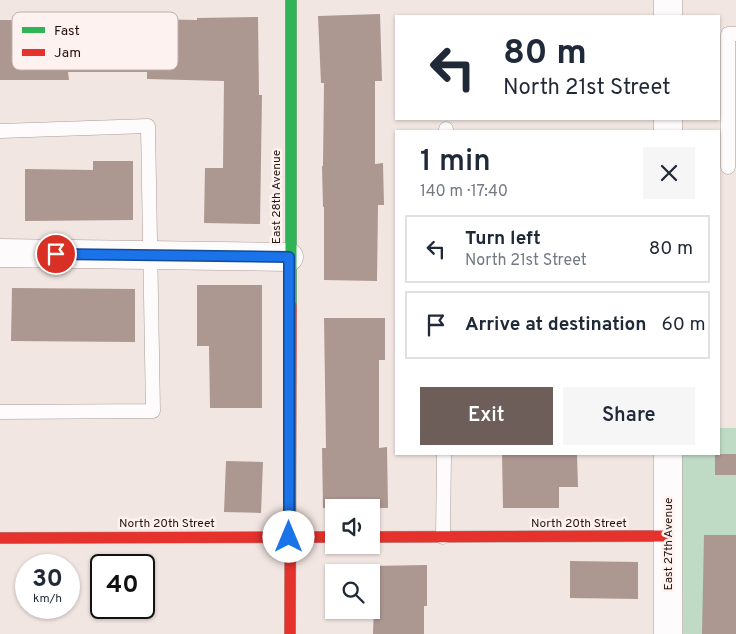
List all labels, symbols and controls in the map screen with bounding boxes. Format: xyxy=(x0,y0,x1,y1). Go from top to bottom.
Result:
legend xyxy=(12,12,178,70)
text: Fast xyxy=(54,23,80,40)
text: 80 m xyxy=(503,32,587,76)
icon: left xyxy=(420,35,485,100)
text: Jam xyxy=(54,45,81,62)
text: North 21st Street xyxy=(503,75,671,102)
text: 1 min xyxy=(420,144,491,181)
button: close xyxy=(643,147,695,199)
street label: East 28th Avenue xyxy=(269,150,285,244)
text: 140 m · 17:40 xyxy=(420,182,508,202)
text: Turn left xyxy=(465,227,541,251)
pin xyxy=(35,233,77,275)
icon: left xyxy=(422,235,450,263)
text: 80 m xyxy=(649,237,693,261)
icon: arrive xyxy=(42,240,70,268)
text: North 21st Street xyxy=(465,251,587,271)
icon: arrive xyxy=(422,311,450,339)
text: Arrive at destination xyxy=(465,313,646,337)
text: 60 m xyxy=(661,313,706,337)
button: Exit xyxy=(420,387,553,445)
button: Share xyxy=(563,387,695,445)
street label: East 27th Avenue xyxy=(661,498,677,590)
map controls xyxy=(325,499,380,619)
button: sound xyxy=(325,499,380,554)
position arrow xyxy=(262,510,314,562)
street label: North 20th Street xyxy=(119,516,215,532)
street label: North 20th Street xyxy=(531,516,627,532)
speed limit sign: 40 xyxy=(90,554,155,619)
text: 30 xyxy=(32,564,63,596)
button: search xyxy=(325,564,380,619)
text: km/h xyxy=(33,591,62,607)

